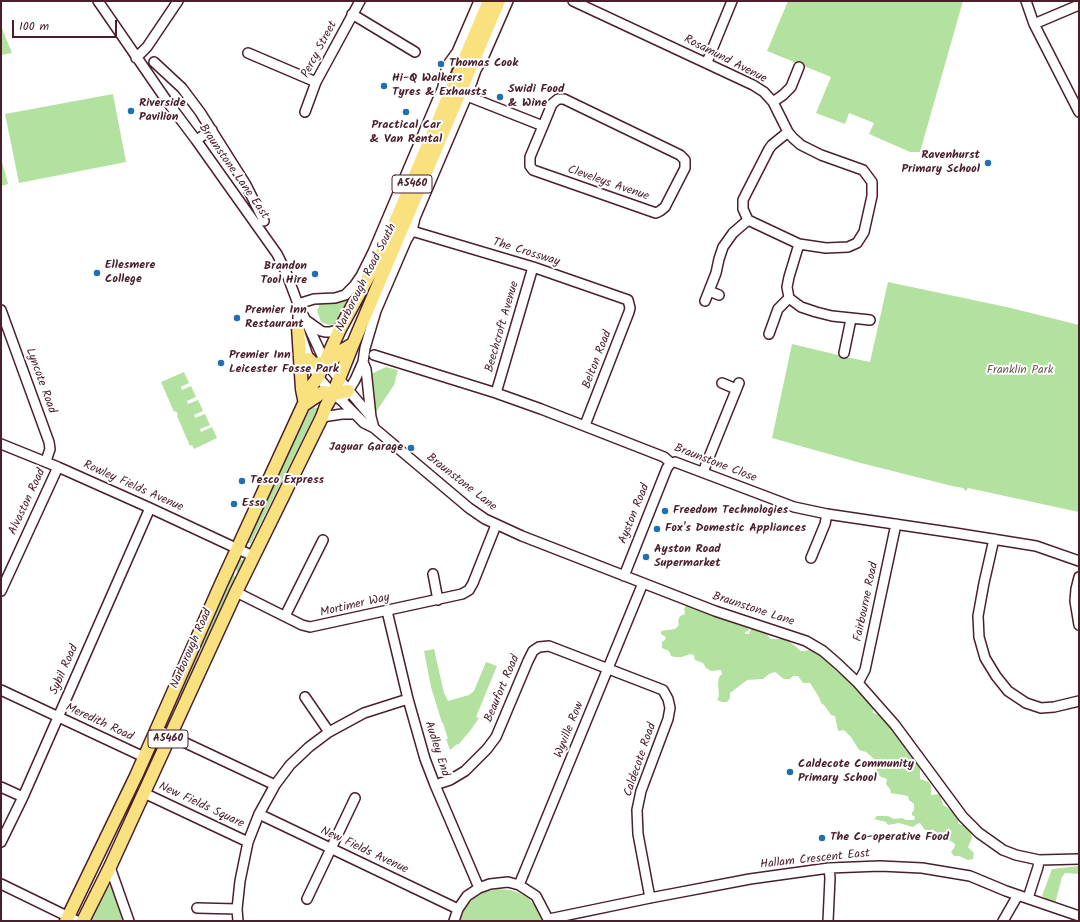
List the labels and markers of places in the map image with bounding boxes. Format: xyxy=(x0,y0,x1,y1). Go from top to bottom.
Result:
place label: Thomas Cook xyxy=(449,57,518,71)
marker: Thomas Cook xyxy=(436,59,446,69)
place label: Hi-Q Walkers Tyres & Exhausts xyxy=(392,72,487,100)
marker: Hi-Q Walkers Tyres & Exhausts xyxy=(379,81,389,91)
place label: Swidi Food & Wine xyxy=(508,83,564,111)
marker: Swidi Food & Wine xyxy=(495,92,505,102)
place label: Riverside Pavilion xyxy=(139,97,186,125)
marker: Riverside Pavilion xyxy=(126,106,136,116)
marker: Practical Car & Van Rental xyxy=(401,107,411,117)
place label: Practical Car & Van Rental xyxy=(370,119,442,147)
place label: Ravenhurst Primary School xyxy=(901,149,980,177)
marker: Ravenhurst Primary School xyxy=(983,158,993,168)
place label: Ellesmere College xyxy=(105,259,155,287)
place label: Brandon Tool Hire xyxy=(261,260,307,288)
marker: Ellesmere College xyxy=(92,268,102,278)
marker: Brandon Tool Hire xyxy=(310,269,320,279)
place label: Premier Inn Restaurant xyxy=(245,304,307,332)
marker: Premier Inn Restaurant xyxy=(232,313,242,323)
place label: Premier Inn Leicester Fosse Park xyxy=(229,349,339,377)
marker: Premier Inn Leicester Fosse Park xyxy=(216,358,226,368)
place label: Jaguar Garage xyxy=(329,441,403,455)
marker: Jaguar Garage xyxy=(406,443,416,453)
place label: Tesco Express xyxy=(250,474,324,488)
marker: Tesco Express xyxy=(237,476,247,486)
place label: Esso xyxy=(242,497,265,511)
marker: Esso xyxy=(229,499,239,509)
place label: Freedom Technologies xyxy=(673,504,788,518)
marker: Freedom Technologies xyxy=(660,506,670,516)
place label: Fox's Domestic Appliances xyxy=(665,522,806,536)
marker: Fox's Domestic Appliances xyxy=(652,524,662,534)
place label: Ayston Road Supermarket xyxy=(654,543,721,571)
marker: Ayston Road Supermarket xyxy=(641,552,651,562)
place label: Caldecote Community Primary School xyxy=(798,758,914,786)
marker: Caldecote Community Primary School xyxy=(785,767,795,777)
place label: The Co-operative Food xyxy=(830,831,949,845)
marker: The Co-operative Food xyxy=(817,833,827,843)

